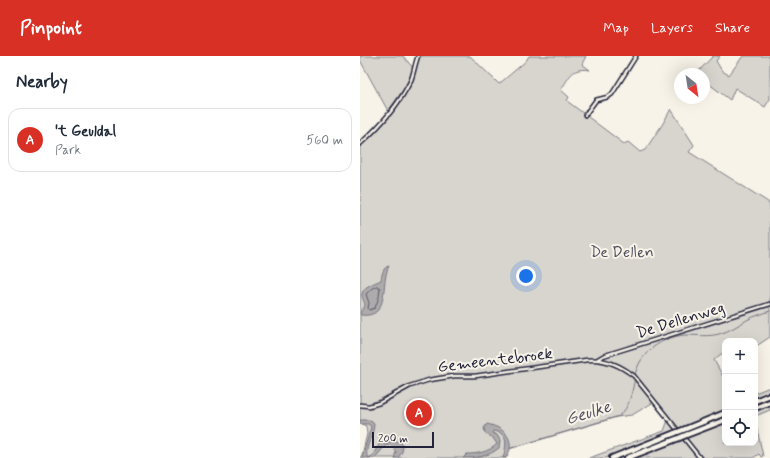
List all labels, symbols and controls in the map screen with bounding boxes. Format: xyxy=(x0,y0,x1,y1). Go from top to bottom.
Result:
text: Pinpoint xyxy=(20,16,82,41)
text: Map xyxy=(603,19,629,37)
text: Layers xyxy=(651,19,693,37)
text: Share xyxy=(715,19,750,37)
north arrow xyxy=(674,68,710,104)
text: Nearby xyxy=(16,71,68,93)
text: 't Geuldal xyxy=(55,122,116,142)
text: A xyxy=(26,132,34,149)
text: 560 m xyxy=(306,132,343,149)
text: Park xyxy=(55,142,81,159)
park label: De Dellen xyxy=(590,242,654,263)
your location xyxy=(516,266,536,286)
street label: De Dellenweg xyxy=(634,297,727,344)
map controls xyxy=(722,338,758,446)
button: + xyxy=(722,338,758,374)
street label: Gemeentebroek xyxy=(437,343,554,378)
button: − xyxy=(722,374,758,410)
water label: Geulke xyxy=(563,395,614,430)
pin: A xyxy=(406,398,432,428)
button: locate xyxy=(722,410,758,446)
scale bar xyxy=(372,430,434,449)
text: 200 m xyxy=(378,432,408,446)

